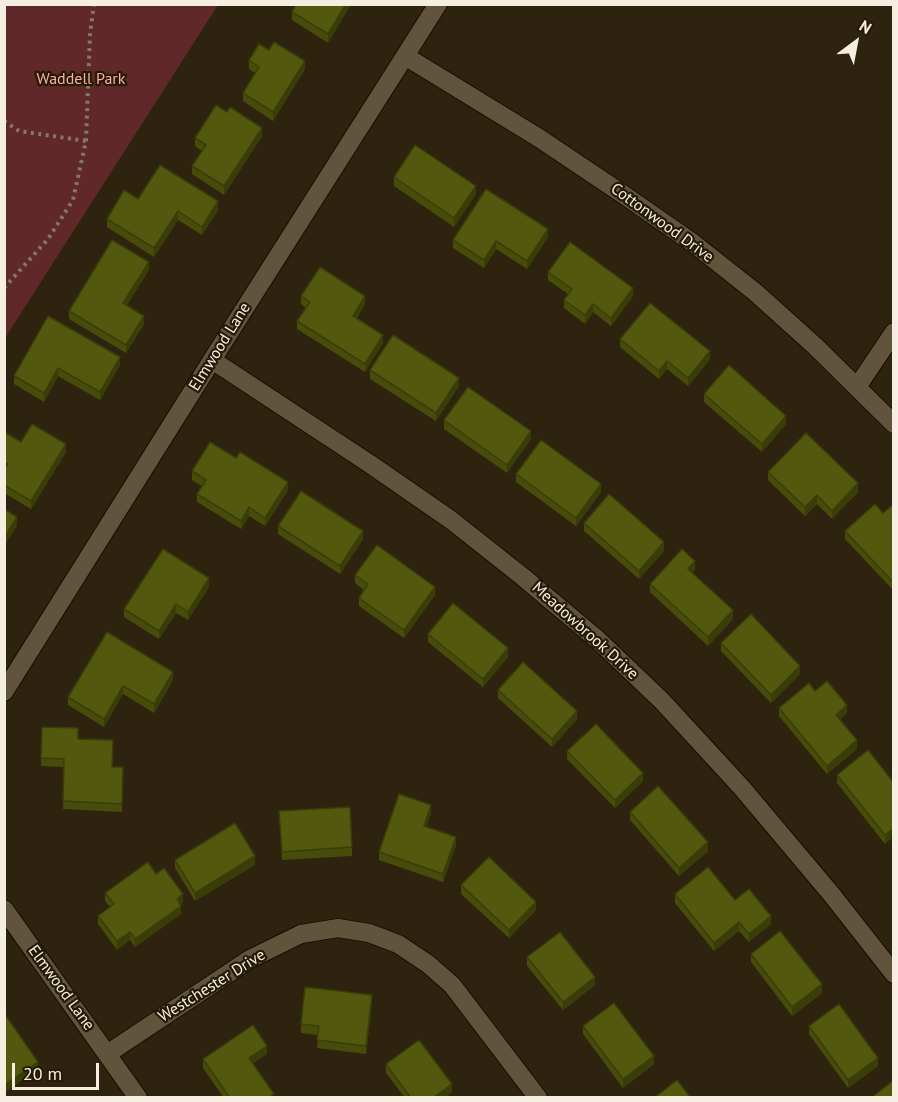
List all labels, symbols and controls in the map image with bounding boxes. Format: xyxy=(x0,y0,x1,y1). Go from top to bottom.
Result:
north arrow xyxy=(826,12,886,72)
text: N xyxy=(856,15,875,38)
park label: Waddell Park xyxy=(37,69,125,89)
street label: Cottonwood Drive xyxy=(607,179,717,267)
street label: Elmwood Lane xyxy=(185,299,255,395)
street label: Meadowbrook Drive xyxy=(528,578,642,684)
street label: Elmwood Lane xyxy=(24,942,98,1034)
street label: Westchester Drive xyxy=(155,945,269,1027)
scale bar xyxy=(15,1051,102,1089)
text: 20 m xyxy=(23,1062,62,1085)

